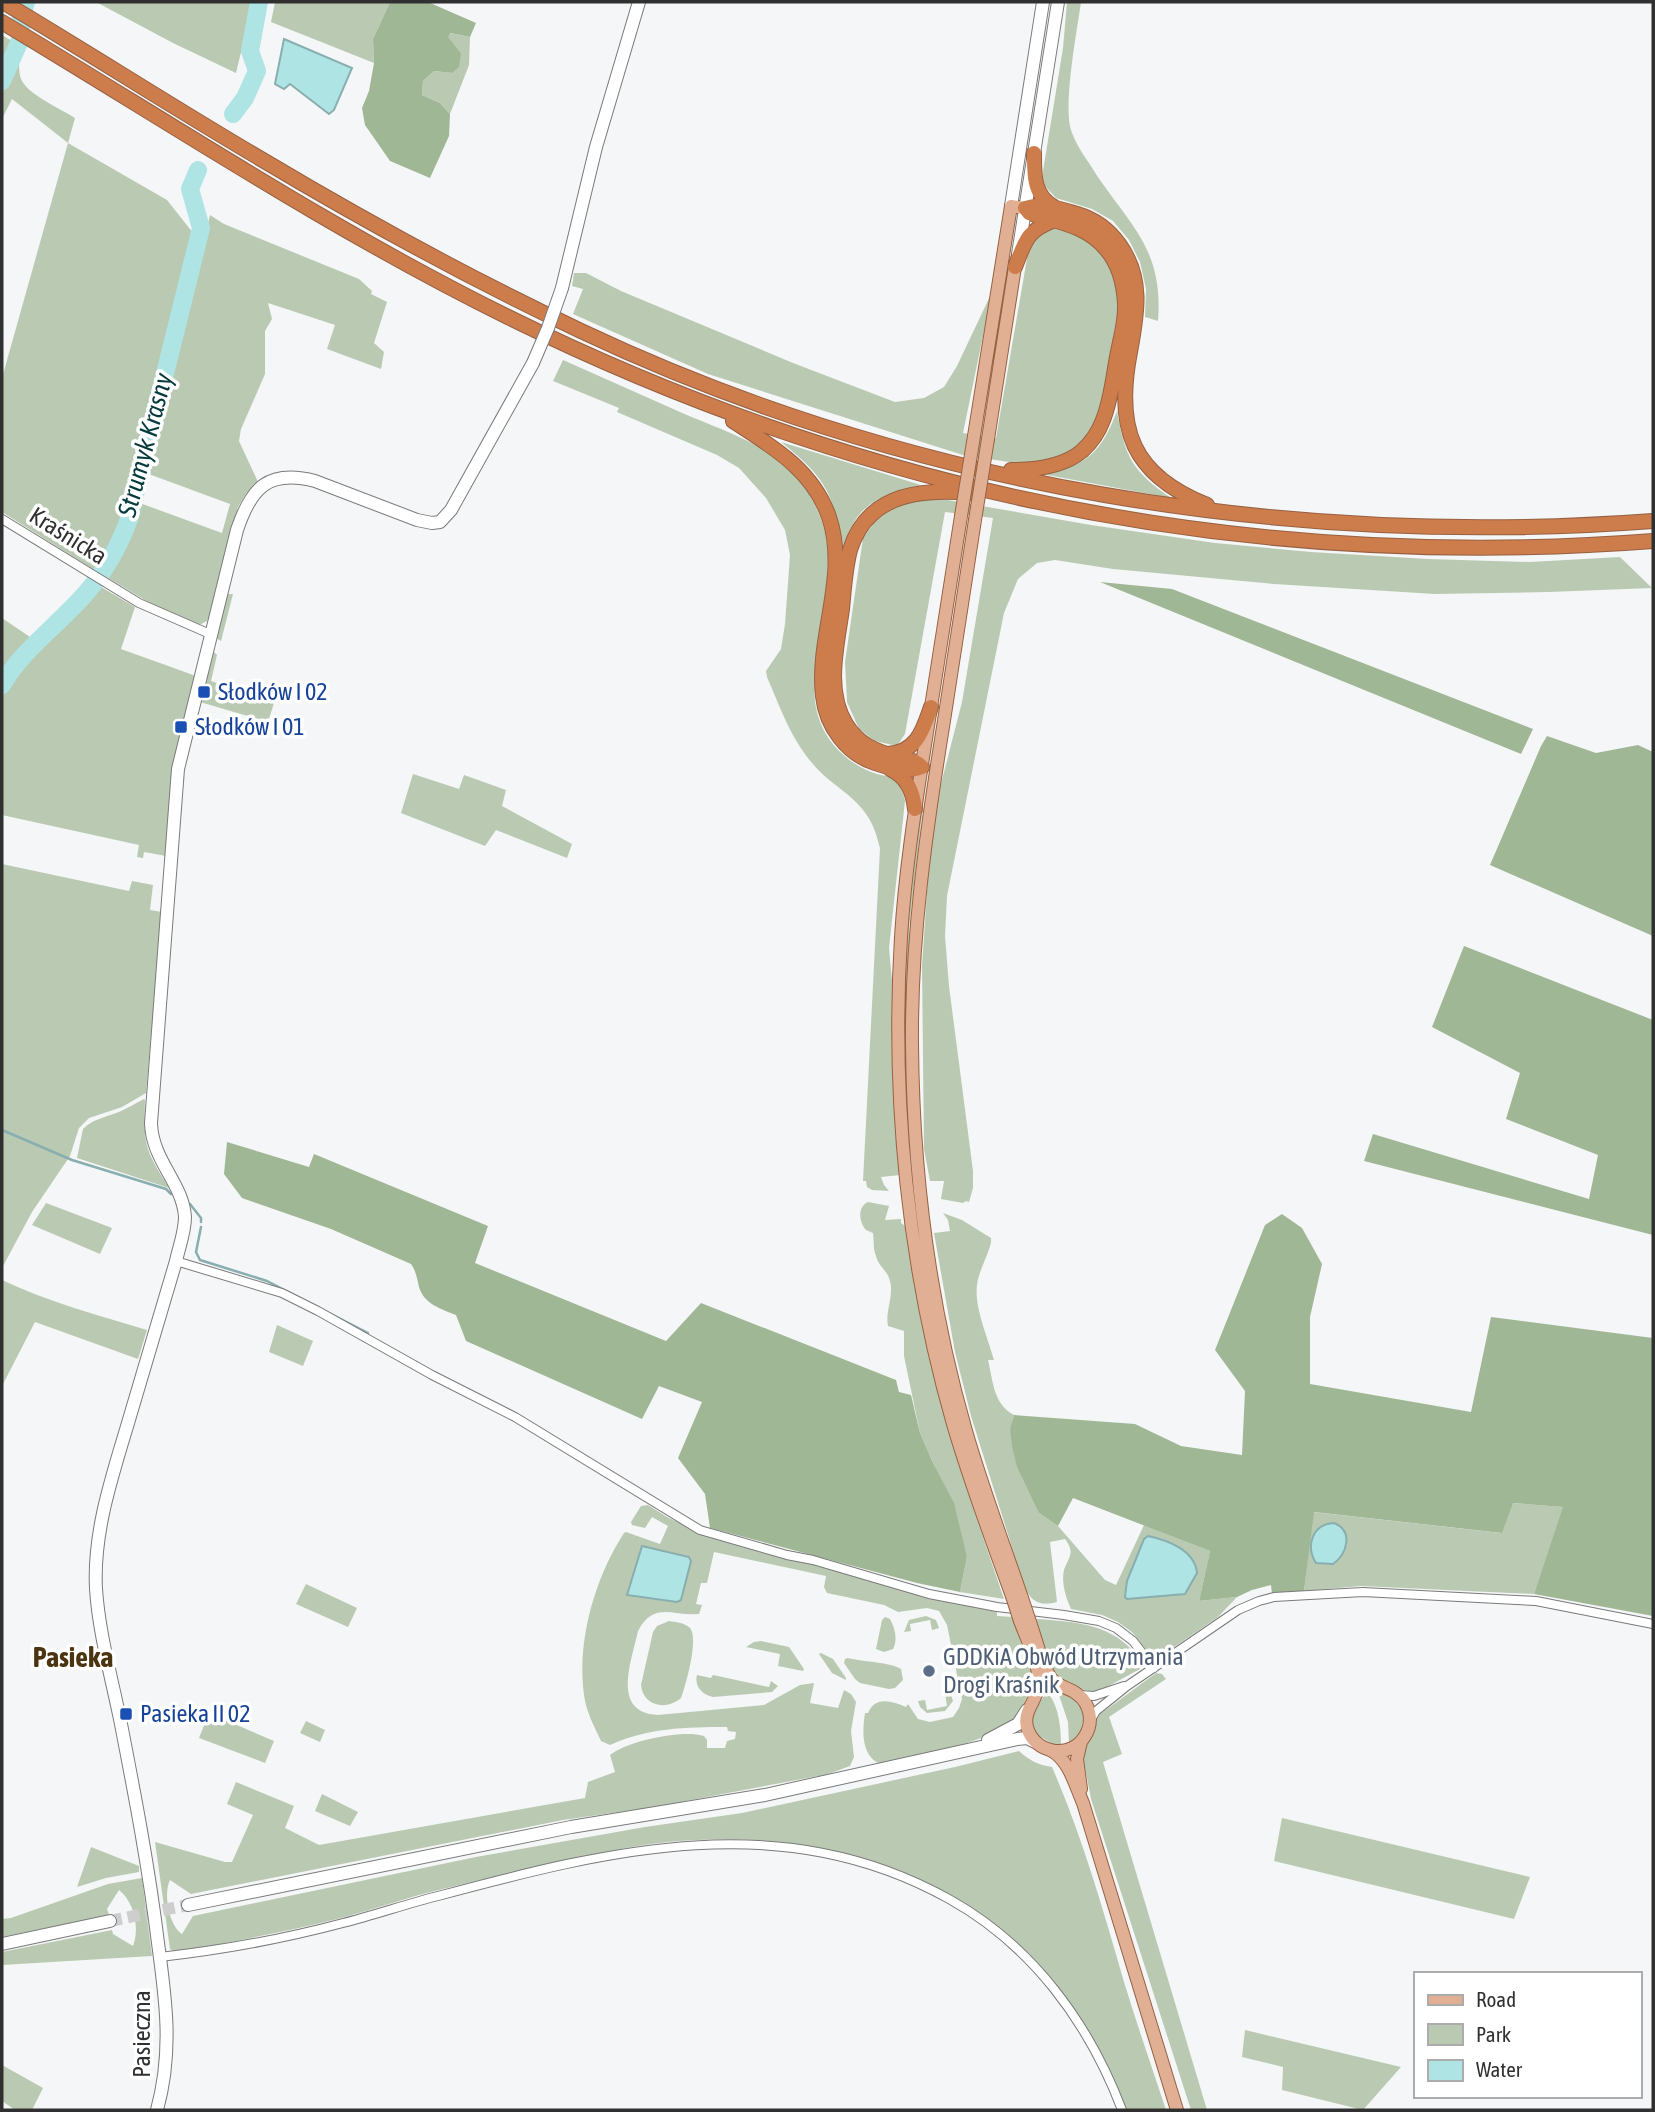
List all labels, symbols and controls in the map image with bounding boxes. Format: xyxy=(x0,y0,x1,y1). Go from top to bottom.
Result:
water label: Strumyk Krasny xyxy=(111,370,179,521)
street label: Kraśnicka xyxy=(25,501,112,570)
place label: Słodków I 02 xyxy=(218,678,328,705)
marker: Słodków I 02 xyxy=(196,684,212,700)
place label: Słodków I 01 xyxy=(195,713,305,740)
marker: Słodków I 01 xyxy=(173,719,189,735)
district label: Pasieka xyxy=(33,1641,113,1673)
place label: GDDKiA Obwód Utrzymania Drogi Kraśnik xyxy=(943,1643,1184,1698)
marker: GDDKiA Obwód Utrzymania Drogi Kraśnik xyxy=(921,1663,937,1679)
place label: Pasieka II 02 xyxy=(140,1700,250,1727)
marker: Pasieka II 02 xyxy=(118,1706,134,1722)
legend xyxy=(1414,1972,1641,2098)
text: Road xyxy=(1476,1987,1516,2011)
street label: Pasieczna xyxy=(128,1990,155,2078)
text: Park xyxy=(1476,2022,1511,2046)
text: Water xyxy=(1476,2057,1523,2081)

